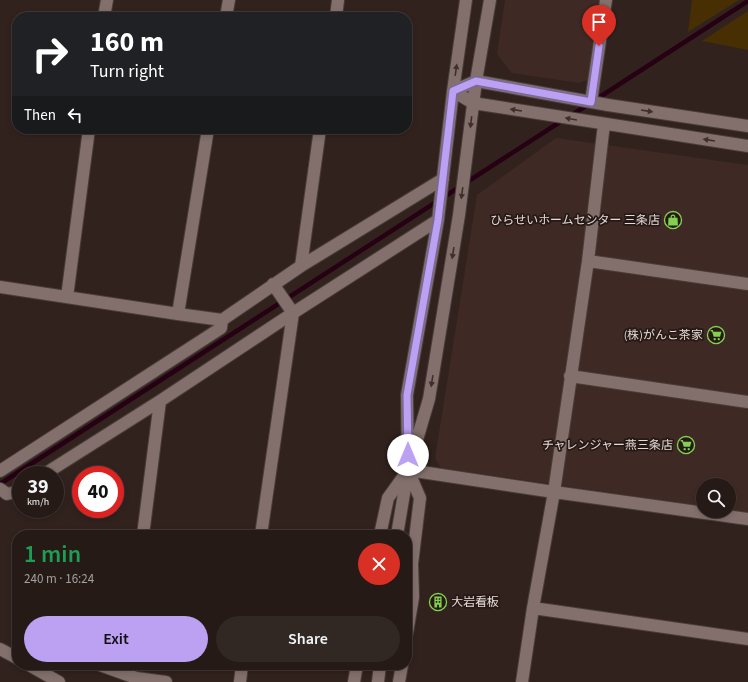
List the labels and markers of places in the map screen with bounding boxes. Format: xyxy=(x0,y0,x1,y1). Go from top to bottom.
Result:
pin xyxy=(582,5,616,46)
shop icon: ひらせいホームセンター 三条店 xyxy=(663,210,683,230)
place label: ひらせいホームセンター 三条店 xyxy=(490,212,660,229)
supermarket icon: (株)がんこ茶家 xyxy=(706,325,726,345)
place label: (株)がんこ茶家 xyxy=(624,327,703,344)
supermarket icon: チャレンジャー燕三条店 xyxy=(676,435,696,455)
place label: チャレンジャー燕三条店 xyxy=(542,437,673,454)
building icon: 大岩看板 xyxy=(428,592,448,612)
place label: 大岩看板 xyxy=(451,594,499,611)

